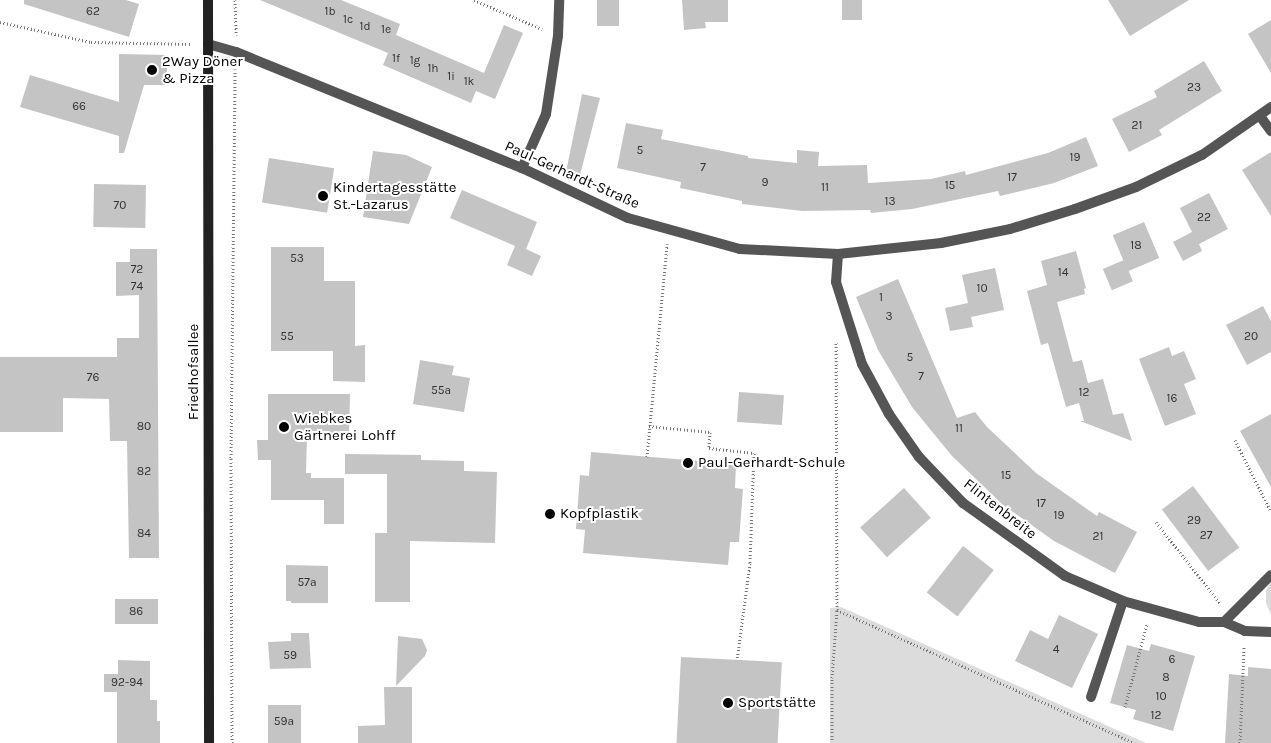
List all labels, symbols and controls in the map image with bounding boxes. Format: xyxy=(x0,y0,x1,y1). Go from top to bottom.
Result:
house number: 62 xyxy=(86,5,100,19)
house number: 1b xyxy=(324,5,336,19)
house number: 1c xyxy=(343,13,353,27)
house number: 1d xyxy=(359,20,371,34)
house number: 1e xyxy=(381,23,391,37)
place label: 2Way Döner & Pizza xyxy=(162,52,243,87)
house number: 1f xyxy=(392,52,400,66)
house number: 1g xyxy=(410,54,420,68)
house number: 1h xyxy=(427,62,439,76)
marker: 2Way Döner & Pizza xyxy=(146,64,158,76)
house number: 1i xyxy=(447,70,455,84)
house number: 1k xyxy=(464,75,474,89)
house number: 23 xyxy=(1187,81,1201,95)
house number: 66 xyxy=(72,100,86,114)
house number: 21 xyxy=(1132,119,1142,133)
street label: Paul-Gerhardt-Straße xyxy=(502,137,642,213)
house number: 5 xyxy=(637,144,643,158)
house number: 19 xyxy=(1070,151,1080,165)
house number: 7 xyxy=(700,161,706,175)
house number: 17 xyxy=(1007,171,1017,185)
house number: 9 xyxy=(762,176,768,190)
place label: Kindertagesstätte St.-Lazarus xyxy=(333,178,456,213)
house number: 15 xyxy=(945,179,955,193)
house number: 11 xyxy=(821,181,829,195)
marker: Kindertagesstätte St.-Lazarus xyxy=(317,190,329,202)
house number: 13 xyxy=(884,195,896,209)
house number: 70 xyxy=(114,199,126,213)
house number: 22 xyxy=(1197,211,1211,225)
house number: 18 xyxy=(1130,239,1142,253)
house number: 53 xyxy=(290,252,304,266)
house number: 72 xyxy=(131,263,143,277)
house number: 14 xyxy=(1058,266,1068,280)
house number: 74 xyxy=(131,280,143,294)
house number: 10 xyxy=(976,282,988,296)
house number: 1 xyxy=(879,291,883,305)
house number: 3 xyxy=(885,310,893,324)
street label: Friedhofsallee xyxy=(185,324,203,420)
house number: 55 xyxy=(280,330,294,344)
house number: 20 xyxy=(1244,330,1258,344)
house number: 5 xyxy=(907,351,913,365)
house number: 7 xyxy=(918,370,924,384)
house number: 76 xyxy=(87,371,99,385)
house number: 55a xyxy=(431,384,451,398)
house number: 12 xyxy=(1079,386,1089,400)
house number: 16 xyxy=(1167,392,1177,406)
place label: Wiebkes Gärtnerei Lohff xyxy=(294,409,395,444)
house number: 80 xyxy=(137,420,151,434)
marker: Wiebkes Gärtnerei Lohff xyxy=(278,421,290,433)
house number: 11 xyxy=(955,422,963,436)
place label: Paul-Gerhardt-Schule xyxy=(698,454,845,472)
marker: Paul-Gerhardt-Schule xyxy=(682,457,694,469)
house number: 82 xyxy=(137,465,151,479)
house number: 15 xyxy=(1001,469,1011,483)
street label: Flintenbreite xyxy=(960,475,1040,543)
house number: 17 xyxy=(1036,497,1046,511)
place label: Kopfplastik xyxy=(560,505,639,523)
marker: Kopfplastik xyxy=(544,508,556,520)
house number: 19 xyxy=(1054,509,1064,523)
house number: 29 xyxy=(1187,514,1201,528)
house number: 84 xyxy=(137,527,151,541)
house number: 27 xyxy=(1200,529,1212,543)
house number: 21 xyxy=(1093,530,1103,544)
house number: 57a xyxy=(297,576,317,590)
house number: 86 xyxy=(129,605,143,619)
house number: 4 xyxy=(1053,643,1059,657)
house number: 59 xyxy=(283,649,297,663)
house number: 6 xyxy=(1169,653,1175,667)
house number: 8 xyxy=(1162,671,1170,685)
house number: 92-94 xyxy=(111,676,143,690)
house number: 10 xyxy=(1155,690,1167,704)
place label: Sportstätte xyxy=(738,694,816,712)
marker: Sportstätte xyxy=(722,697,734,709)
house number: 12 xyxy=(1151,709,1161,723)
house number: 59a xyxy=(274,715,294,729)

